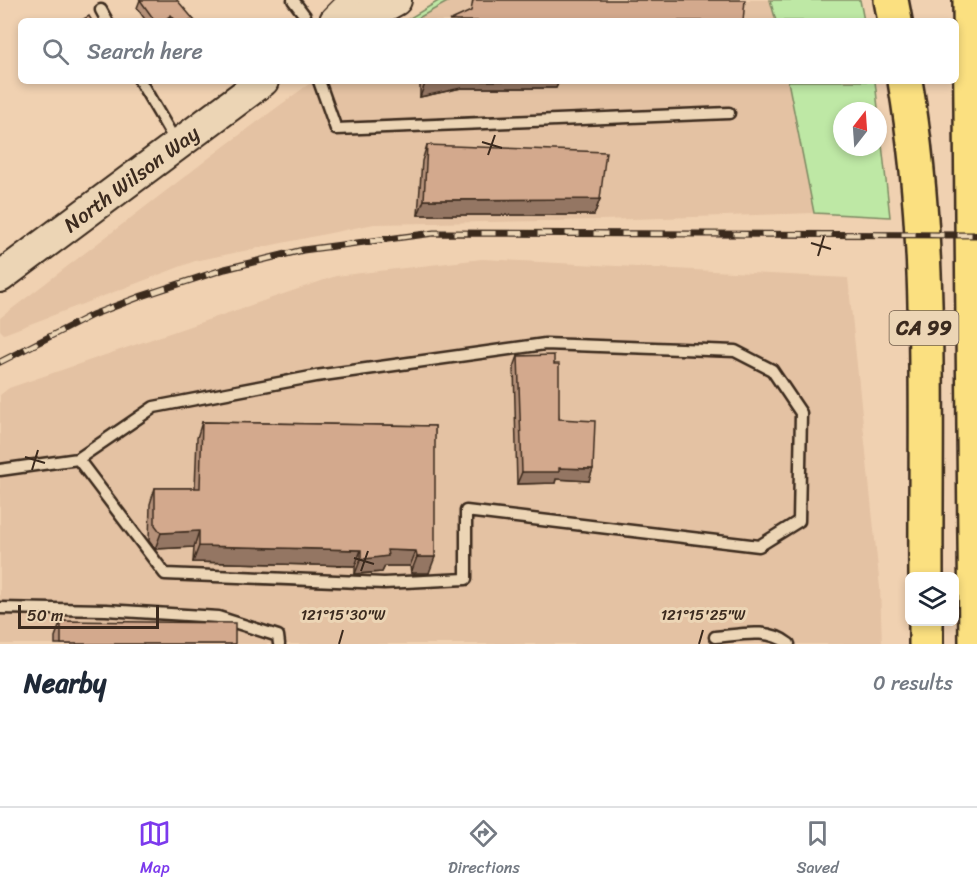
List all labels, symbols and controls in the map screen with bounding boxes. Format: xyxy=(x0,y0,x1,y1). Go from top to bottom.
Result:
search box xyxy=(18,18,959,84)
text: Search here xyxy=(87,32,203,71)
icon: search xyxy=(39,35,72,68)
north arrow xyxy=(833,102,887,156)
street label: North Wilson Way xyxy=(55,115,208,243)
road number: CA 99 xyxy=(890,311,958,345)
map controls xyxy=(905,572,959,626)
button: layers xyxy=(905,572,959,626)
text: 50 m xyxy=(27,601,63,630)
scale bar xyxy=(18,602,159,630)
text: 121°15'30"W xyxy=(301,602,386,628)
text: 121°15'25"W xyxy=(661,602,746,628)
text: Nearby xyxy=(24,660,106,706)
text: 0 results xyxy=(873,666,953,701)
tab: Map xyxy=(138,817,171,882)
tab: Directions xyxy=(448,817,520,882)
tab: Saved xyxy=(796,817,839,882)

